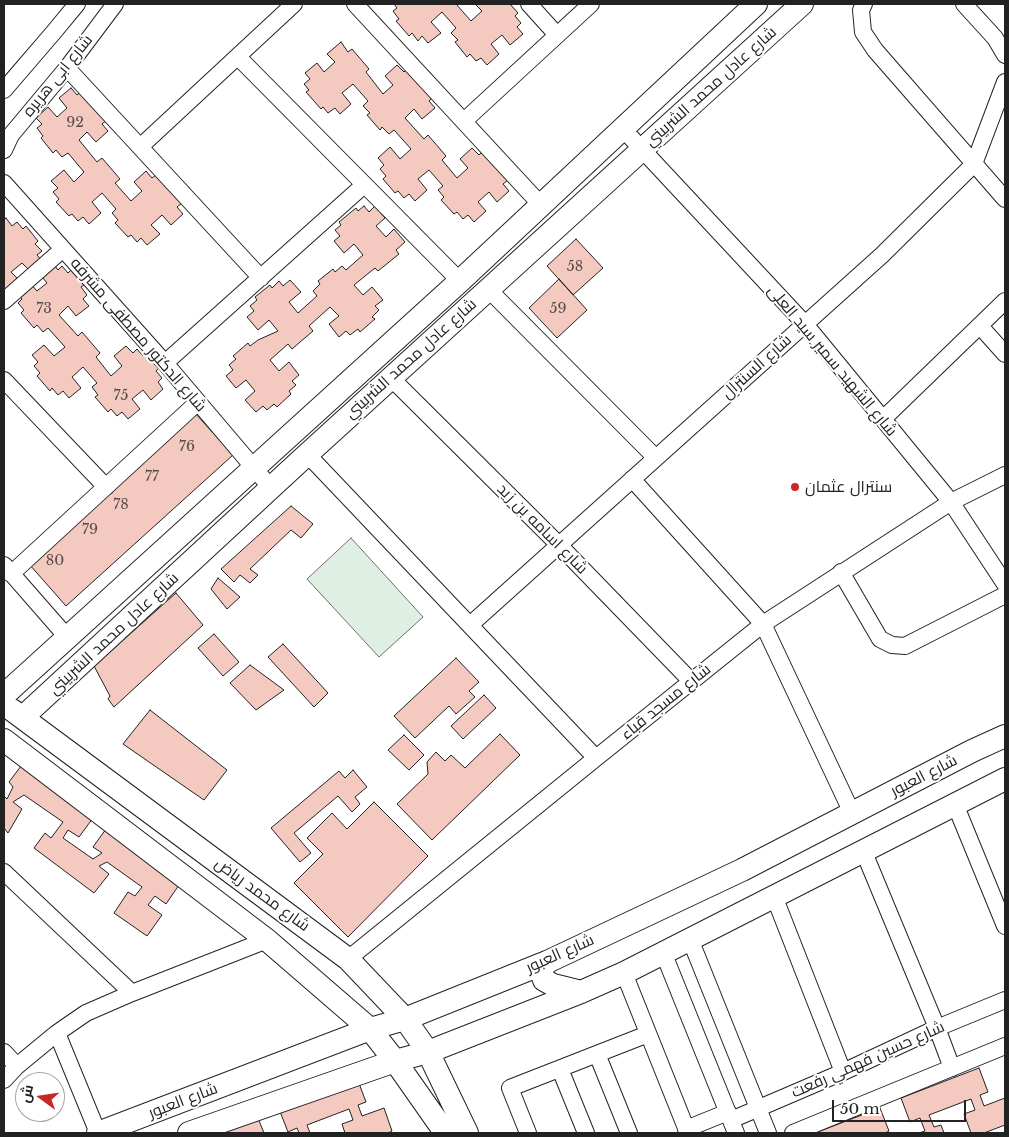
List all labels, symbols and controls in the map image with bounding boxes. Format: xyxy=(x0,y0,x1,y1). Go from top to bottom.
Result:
street label: شارع عادل محمد الشربيني xyxy=(641,23,781,151)
street label: شارع ابى هريره xyxy=(19,31,97,121)
house number: 92 xyxy=(66,115,84,131)
street label: شارع الدكتور مصطفى مشرفه xyxy=(66,254,210,416)
house number: 58 xyxy=(567,259,583,275)
street label: شارع الشهيد سمير سيد العلى xyxy=(763,282,901,440)
street label: شارع عادل محمد الشربيني xyxy=(341,295,481,423)
house number: 73 xyxy=(36,301,52,317)
house number: 59 xyxy=(550,301,566,317)
street label: شارع السنترال xyxy=(718,331,796,403)
house number: 75 xyxy=(114,388,128,404)
house number: 76 xyxy=(179,439,195,455)
house number: 77 xyxy=(145,469,159,485)
place label: سنترال عثمان xyxy=(805,477,892,497)
street label: شارع اسامه بن زيد xyxy=(493,480,591,578)
marker: سنترال عثمان xyxy=(789,481,801,493)
house number: 78 xyxy=(113,497,129,513)
house number: 79 xyxy=(82,522,98,538)
house number: 80 xyxy=(46,553,64,569)
street label: شارع عادل محمد الشربيني xyxy=(45,569,183,699)
street label: شارع مسجد قباء xyxy=(617,660,715,744)
street label: شارع العبور xyxy=(887,751,961,801)
street label: شارع محمد رياض xyxy=(211,854,313,936)
street label: شارع العبور xyxy=(523,930,597,978)
street label: شارع حسين فهمي رفعت xyxy=(788,1018,948,1102)
north arrow xyxy=(15,1072,65,1122)
street label: شارع العبور xyxy=(146,1079,220,1123)
text: ش xyxy=(16,1083,37,1105)
scale bar xyxy=(834,1090,968,1122)
text: 50 m xyxy=(840,1099,880,1118)

